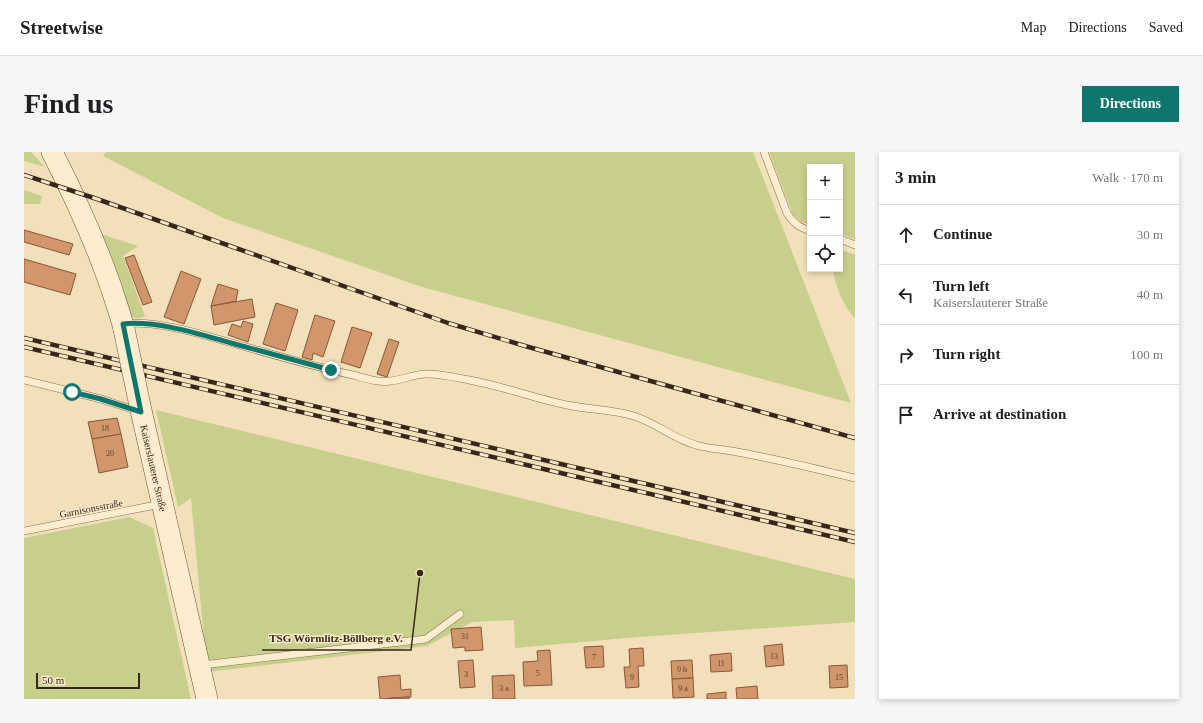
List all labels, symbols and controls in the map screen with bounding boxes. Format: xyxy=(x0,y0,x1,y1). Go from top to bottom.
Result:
text: Streetwise xyxy=(20,17,103,38)
text: Map xyxy=(1021,20,1046,35)
text: Directions xyxy=(1068,20,1127,35)
text: Saved xyxy=(1149,20,1183,35)
button: Directions xyxy=(1082,86,1179,122)
text: Find us xyxy=(24,88,114,119)
map controls xyxy=(807,164,843,272)
button: + xyxy=(807,164,843,200)
text: 3 min xyxy=(895,168,936,187)
text: Walk · 170 m xyxy=(1092,170,1163,185)
button: − xyxy=(807,200,843,236)
icon: ahead xyxy=(895,224,917,246)
text: Continue xyxy=(933,226,992,242)
text: 30 m xyxy=(1137,227,1163,242)
button: locate xyxy=(807,236,843,272)
text: Turn left xyxy=(933,278,990,294)
icon: left xyxy=(895,284,917,306)
text: 40 m xyxy=(1137,287,1163,302)
text: Kaiserslauterer Straße xyxy=(933,295,1048,310)
icon: right xyxy=(895,344,917,366)
text: Turn right xyxy=(933,346,1000,362)
text: 100 m xyxy=(1130,347,1163,362)
route end xyxy=(322,361,340,379)
route start xyxy=(63,383,81,401)
icon: arrive xyxy=(895,404,917,426)
text: Arrive at destination xyxy=(933,406,1066,422)
house number: 18 xyxy=(101,424,109,433)
street label: Kaiserslauterer Straße xyxy=(138,424,169,513)
house number: 20 xyxy=(106,449,114,458)
street label: Garnisonsstraße xyxy=(58,497,124,520)
callout: TSG Wörmlitz-Böllberg e.V. xyxy=(262,627,411,650)
text: TSG Wörmlitz-Böllberg e.V. xyxy=(269,632,403,644)
house number: 31 xyxy=(461,632,469,641)
house number: 13 xyxy=(770,652,778,661)
house number: 7 xyxy=(592,653,596,662)
house number: 11 xyxy=(717,659,725,668)
house number: 9 b xyxy=(677,665,687,674)
house number: 5 xyxy=(536,669,540,678)
house number: 3 xyxy=(464,670,468,679)
scale bar xyxy=(36,671,140,690)
house number: 9 xyxy=(630,673,634,682)
house number: 15 xyxy=(835,673,843,682)
text: 50 m xyxy=(42,674,64,686)
house number: 3 a xyxy=(499,684,509,693)
house number: 9 a xyxy=(678,684,688,693)

